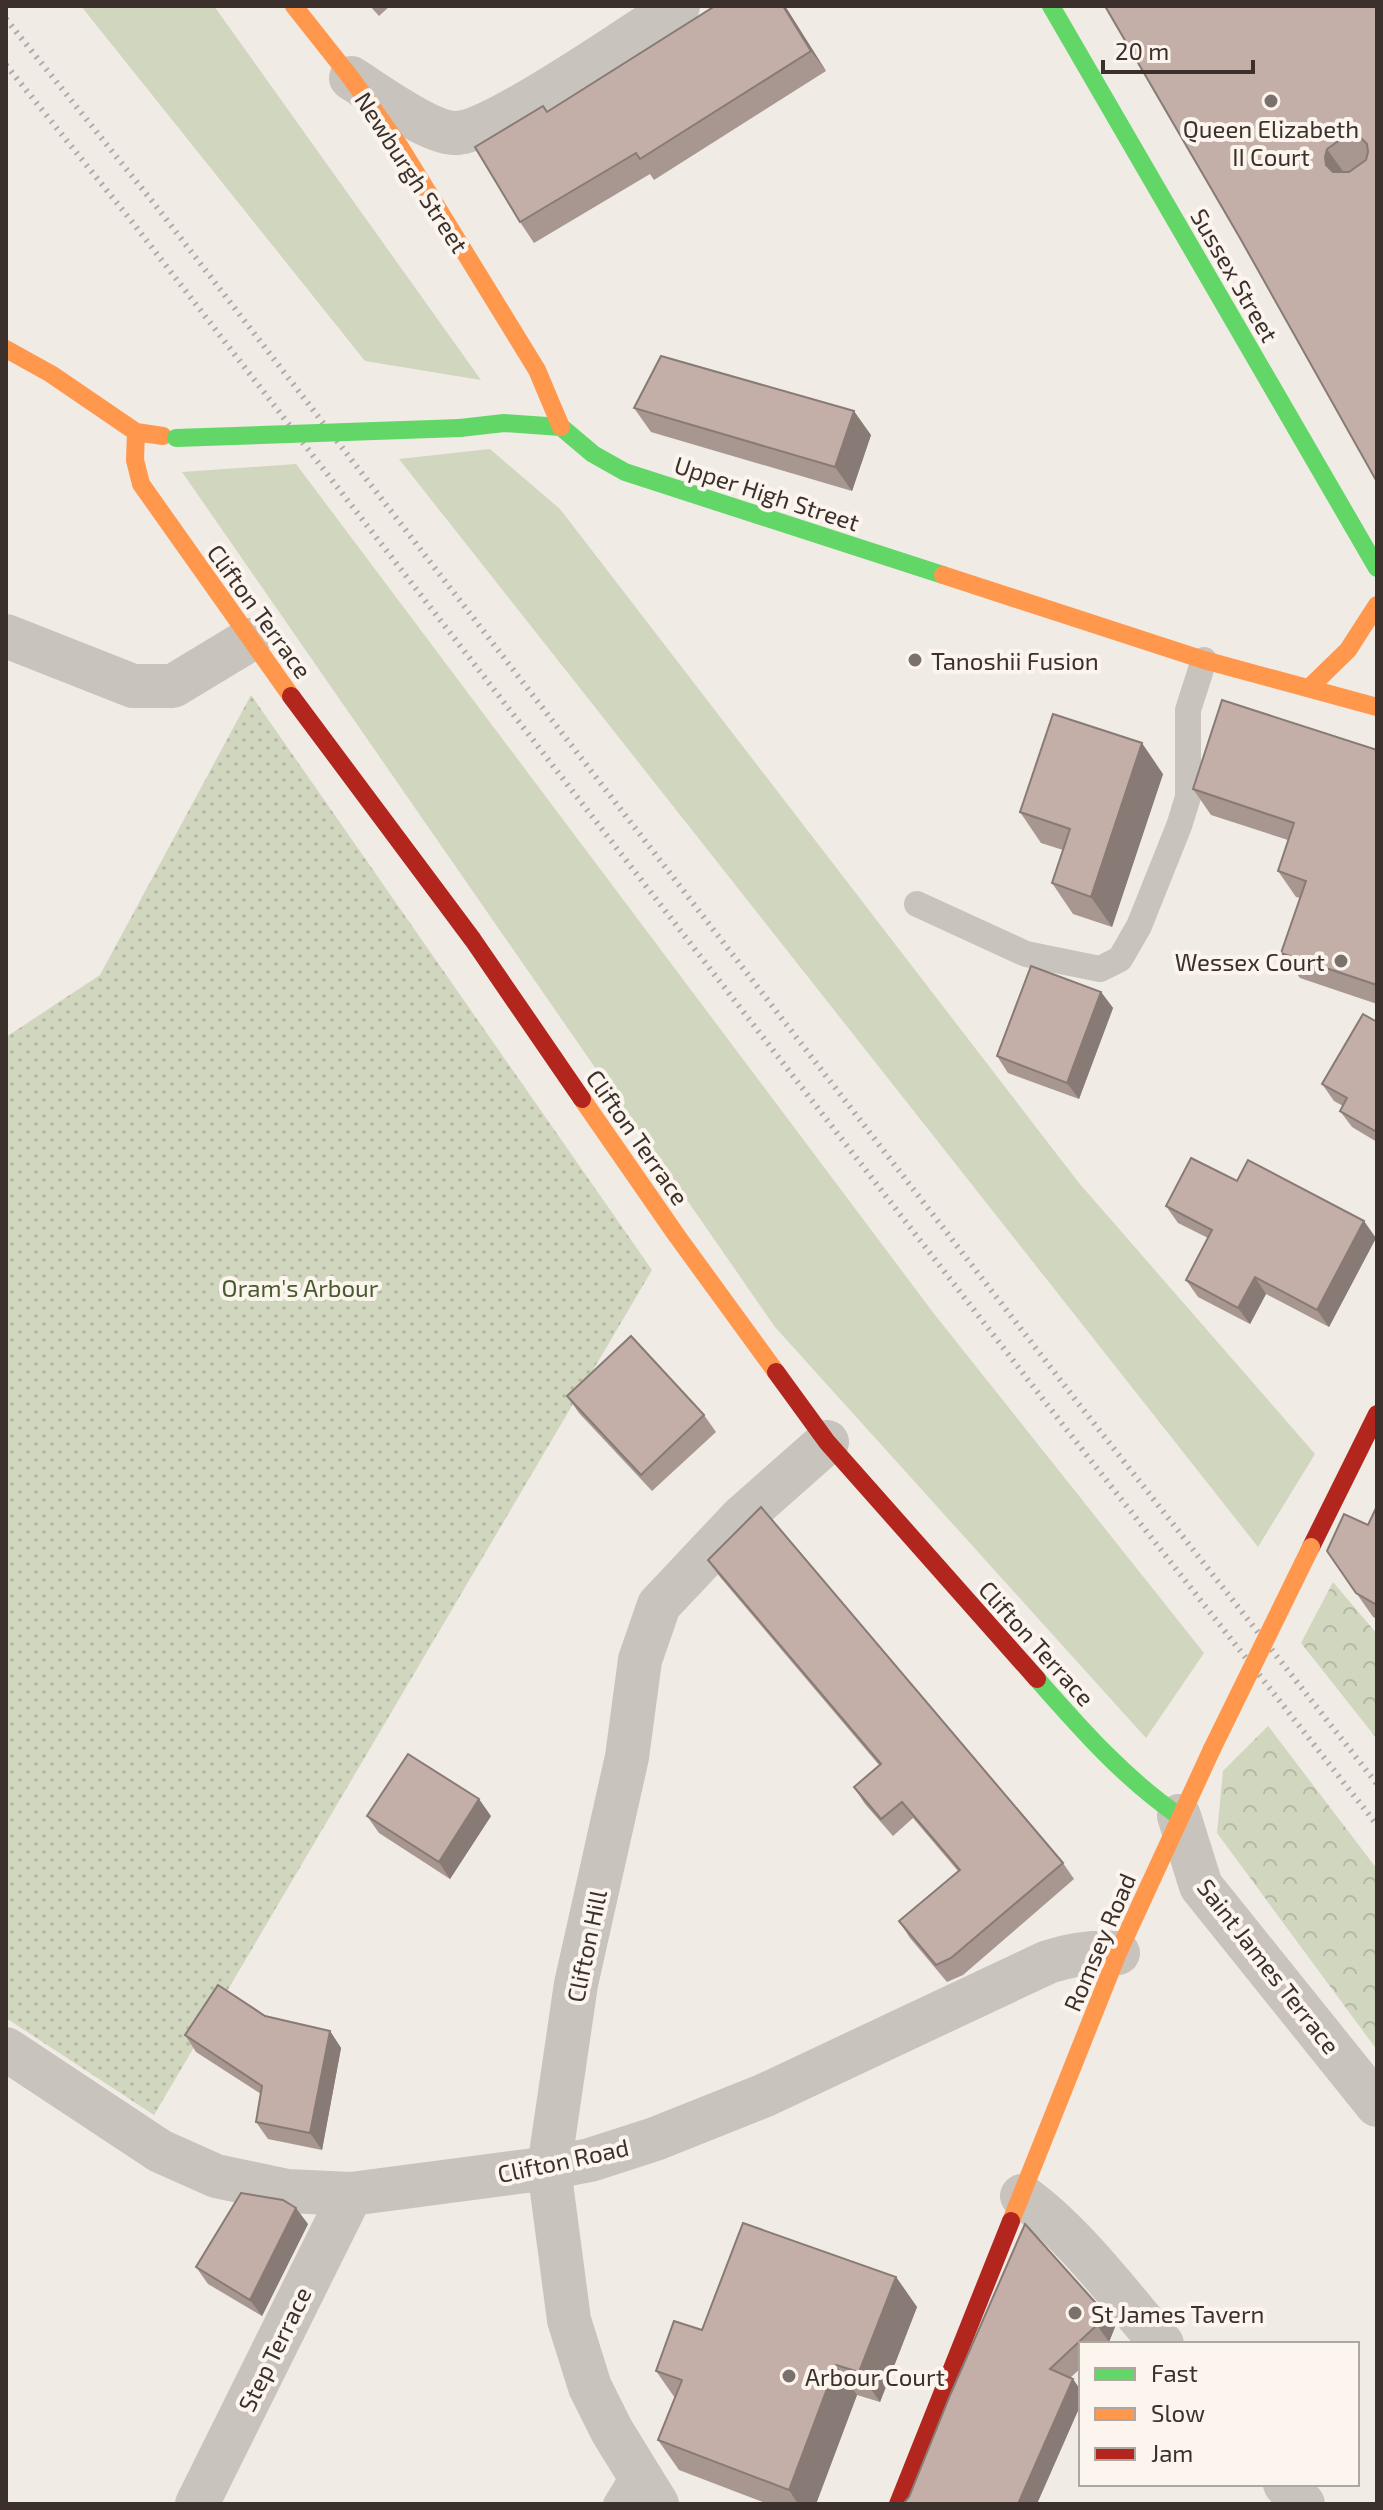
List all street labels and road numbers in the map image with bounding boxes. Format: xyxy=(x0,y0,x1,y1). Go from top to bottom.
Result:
street label: Newburgh Street xyxy=(349,86,475,258)
street label: Sussex Street xyxy=(1185,203,1285,347)
street label: Upper High Street xyxy=(671,449,863,537)
street label: Clifton Terrace xyxy=(202,538,318,684)
street label: Clifton Terrace xyxy=(581,1064,695,1210)
street label: Clifton Terrace xyxy=(973,1574,1101,1712)
street label: Romsey Road xyxy=(1057,1869,1141,2015)
street label: Saint James Terrace xyxy=(1192,1873,1346,2059)
street label: Clifton Hill xyxy=(560,1887,612,2005)
street label: Clifton Road xyxy=(495,2132,631,2188)
street label: Step Terrace xyxy=(231,2282,317,2416)

